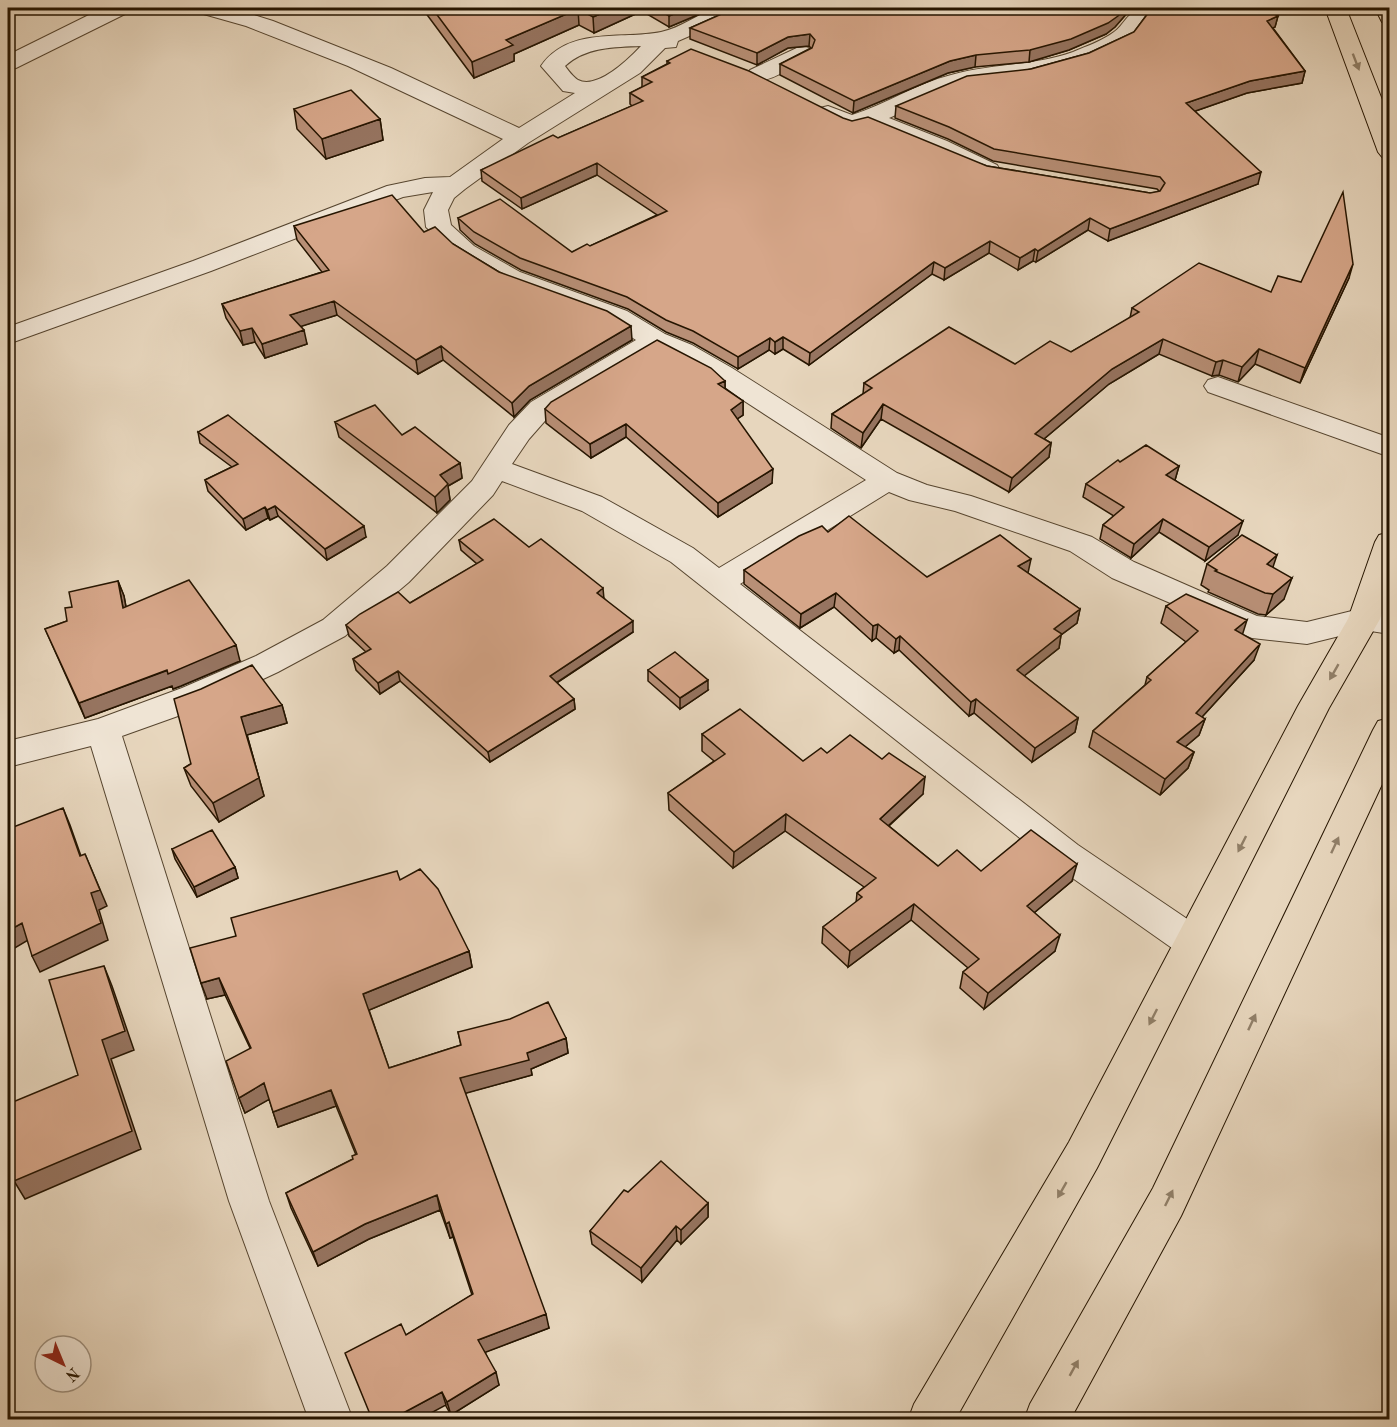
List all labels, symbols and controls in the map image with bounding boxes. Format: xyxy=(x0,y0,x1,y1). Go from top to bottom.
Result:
one-way arrow xyxy=(1352,53,1361,71)
one-way arrow xyxy=(1328,664,1339,680)
one-way arrow xyxy=(1238,836,1247,853)
one-way arrow xyxy=(1331,837,1340,854)
one-way arrow xyxy=(1148,1009,1158,1026)
one-way arrow xyxy=(1247,1013,1256,1030)
one-way arrow xyxy=(1057,1182,1068,1198)
one-way arrow xyxy=(1164,1189,1173,1206)
north arrow xyxy=(33,1334,93,1394)
one-way arrow xyxy=(1069,1360,1079,1377)
text: N xyxy=(61,1363,82,1384)

